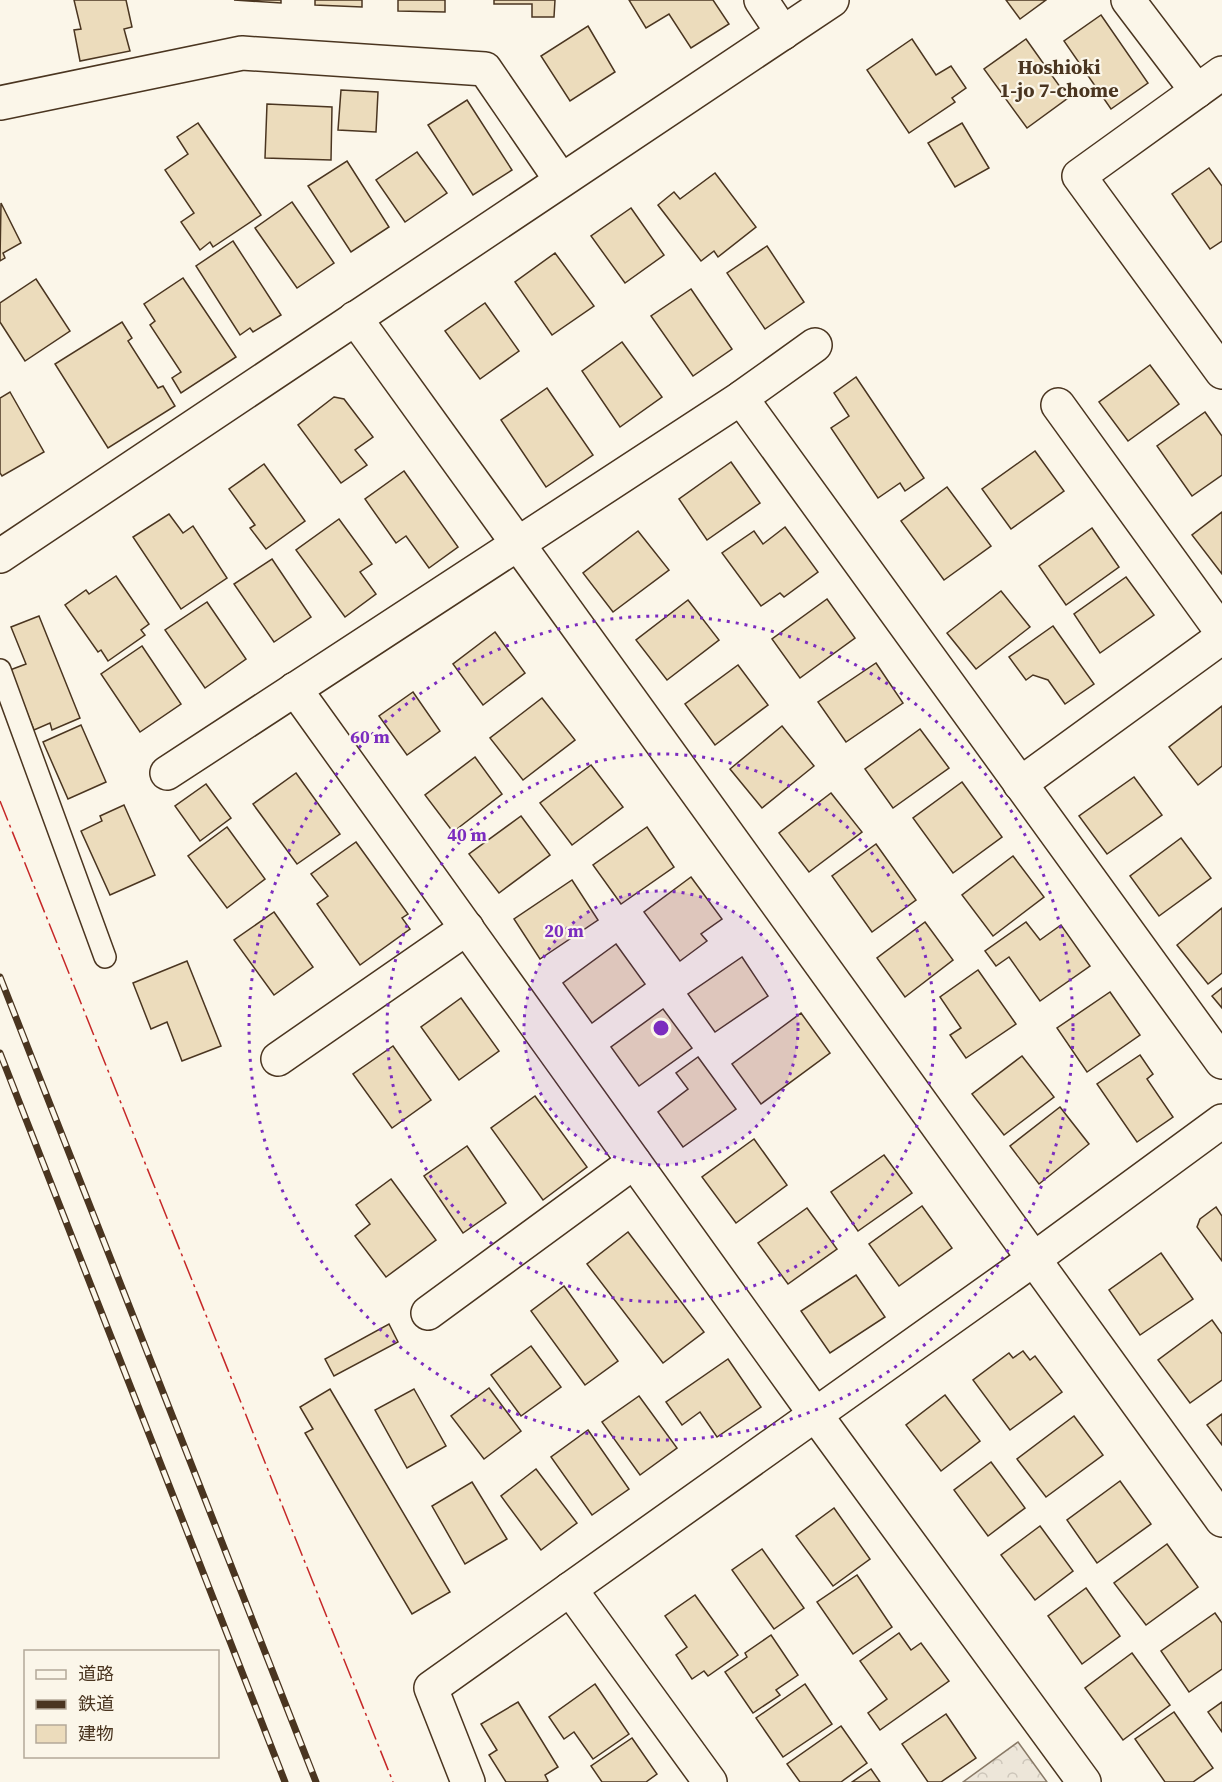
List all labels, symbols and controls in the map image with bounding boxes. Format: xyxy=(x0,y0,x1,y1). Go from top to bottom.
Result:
district label: Hoshioki 1-jo 7-chome xyxy=(999,53,1119,104)
text: 60 m xyxy=(350,724,390,749)
text: 40 m xyxy=(447,822,487,847)
text: 20 m xyxy=(544,918,584,943)
centre of rings xyxy=(651,1018,671,1038)
legend xyxy=(24,1650,219,1758)
text: 道路 xyxy=(78,1661,114,1686)
text: 鉄道 xyxy=(78,1691,114,1716)
text: 建物 xyxy=(78,1721,114,1746)

